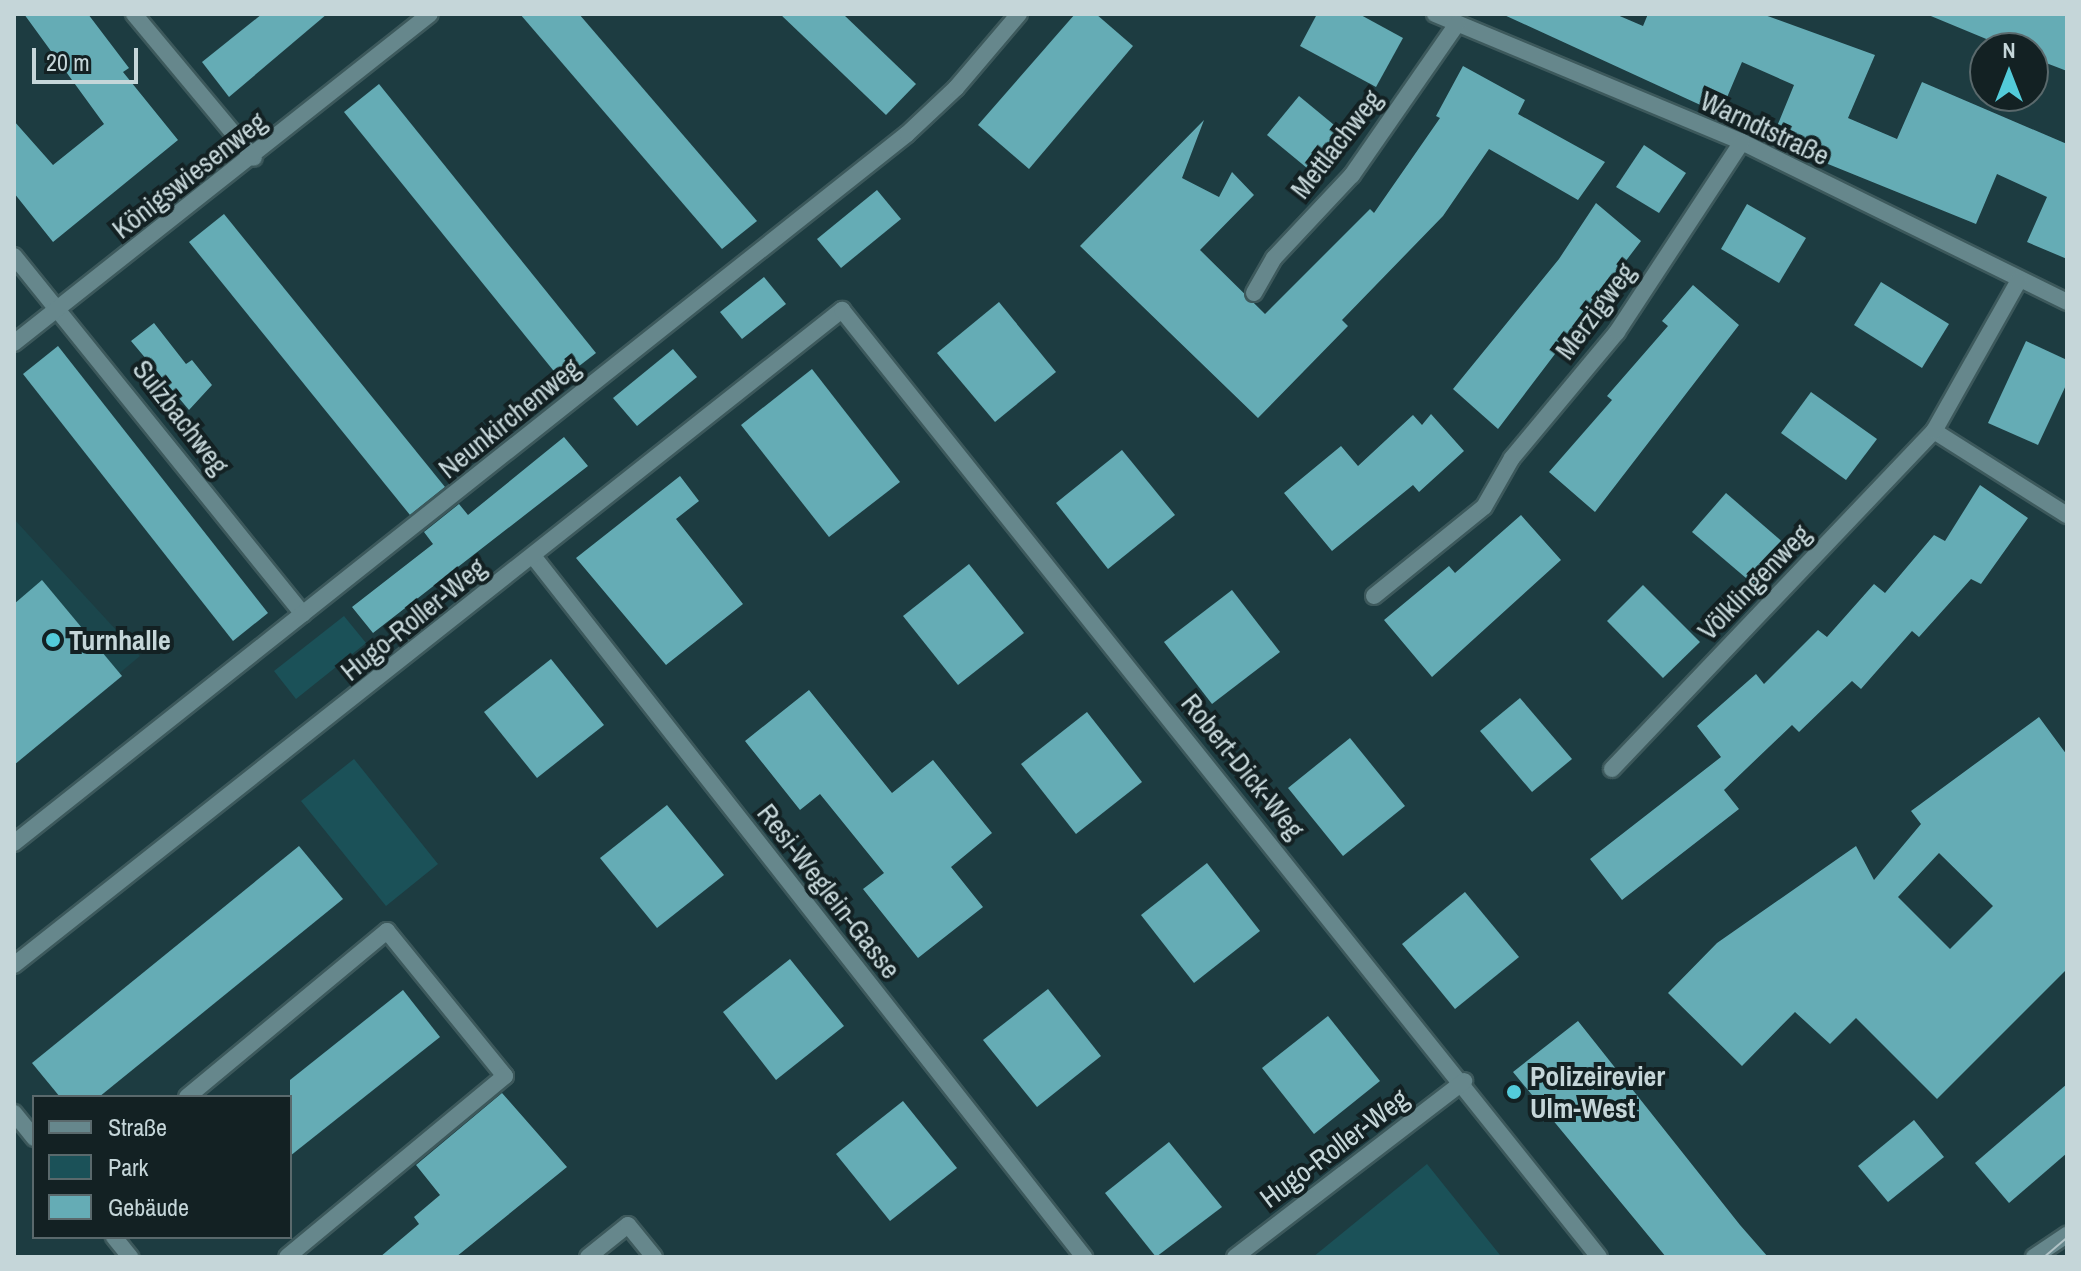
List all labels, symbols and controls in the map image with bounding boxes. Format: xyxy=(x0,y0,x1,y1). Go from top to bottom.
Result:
scale bar xyxy=(36,32,142,82)
north arrow xyxy=(1969,32,2049,112)
text: N xyxy=(2002,35,2016,65)
text: 20 m xyxy=(46,46,90,78)
street label: Mettlachweg xyxy=(1283,83,1389,205)
street label: Warndtstraße xyxy=(1695,84,1835,172)
street label: Königswiesenweg xyxy=(105,104,273,246)
street label: Merzigweg xyxy=(1548,256,1642,366)
street label: Neunkirchenweg xyxy=(431,351,587,485)
street label: Sulzbachweg xyxy=(126,353,236,481)
street label: Völklingenweg xyxy=(1690,517,1818,647)
street label: Hugo-Roller-Weg xyxy=(334,550,492,688)
place label: Turnhalle xyxy=(69,623,171,657)
marker: Turnhalle xyxy=(44,631,62,649)
street label: Robert-Dick-Weg xyxy=(1174,687,1312,845)
street label: Resi-Weglein-Gasse xyxy=(750,797,908,985)
place label: Polizeirevier Ulm-West xyxy=(1530,1059,1665,1125)
street label: Hugo-Roller-Weg xyxy=(1253,1081,1415,1215)
marker: Polizeirevier Ulm-West xyxy=(1505,1083,1523,1101)
legend xyxy=(32,1095,292,1239)
text: Straße xyxy=(108,1111,167,1143)
text: Park xyxy=(108,1151,148,1183)
text: Gebäude xyxy=(108,1191,189,1223)

